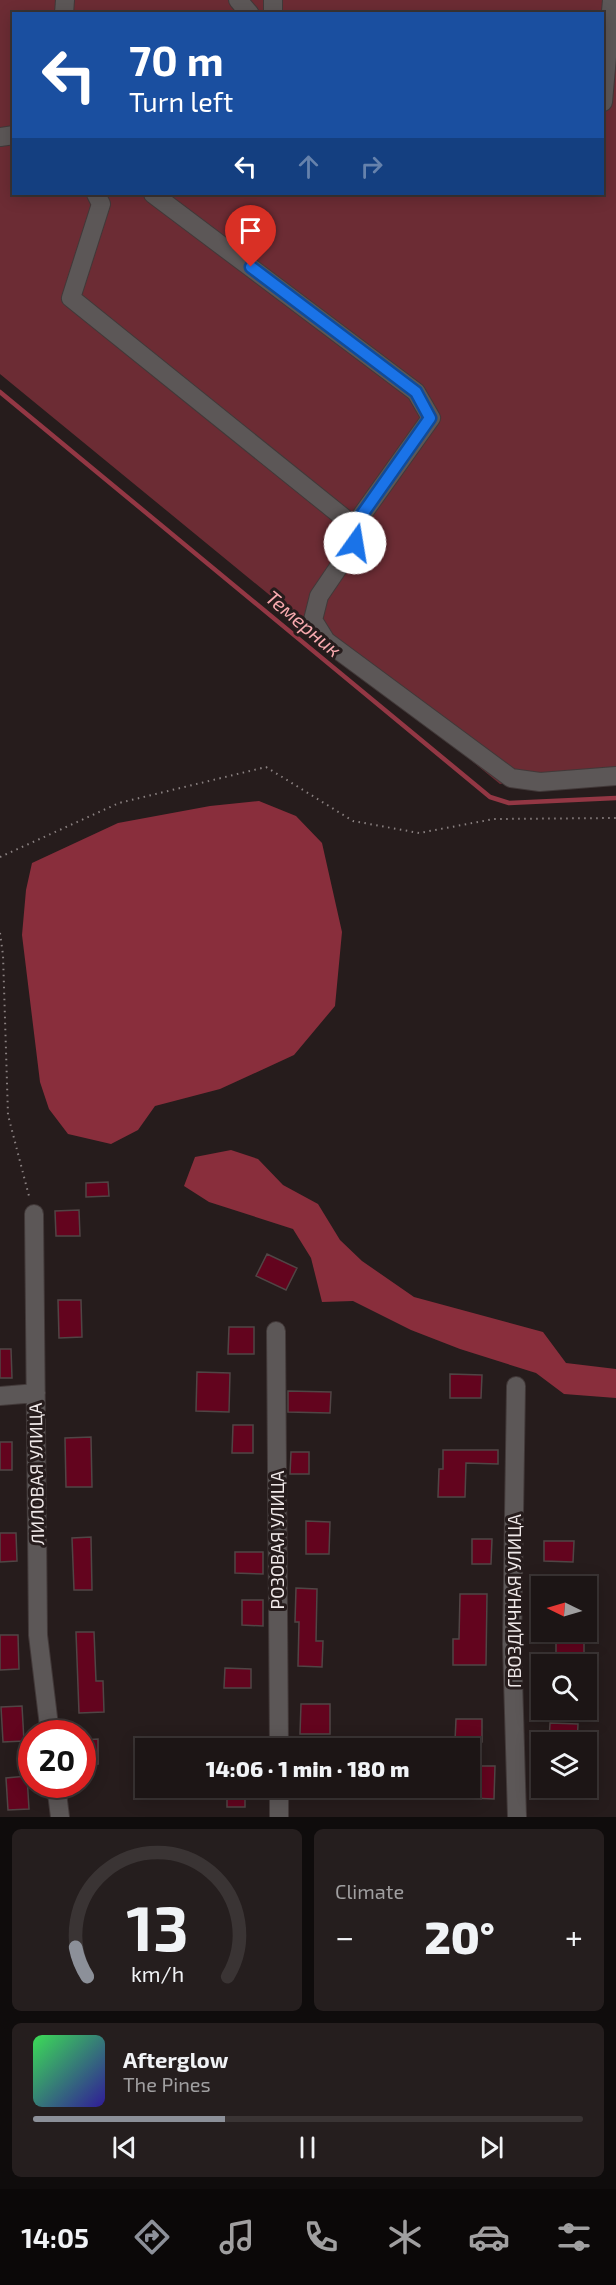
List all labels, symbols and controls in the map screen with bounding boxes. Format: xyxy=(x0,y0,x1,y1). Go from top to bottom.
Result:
text: 70 m xyxy=(129,34,224,84)
icon: left xyxy=(30,36,108,114)
text: Turn left xyxy=(129,85,233,117)
icon: left xyxy=(229,150,262,183)
icon: ahead xyxy=(292,150,325,183)
icon: right xyxy=(355,150,388,183)
pin xyxy=(225,205,276,267)
icon: arrive xyxy=(234,214,267,247)
position arrow xyxy=(323,511,387,575)
water label: Темерник xyxy=(261,585,347,662)
street label: ЛИЛОВАЯ УЛИЦА xyxy=(24,1402,48,1545)
street label: РОЗОВАЯ УЛИЦА xyxy=(266,1470,288,1609)
street label: ГВОЗДИЧНАЯ УЛИЦА xyxy=(503,1513,525,1688)
north arrow xyxy=(531,1576,597,1642)
map controls xyxy=(531,1576,597,1798)
button: search xyxy=(531,1654,597,1720)
speed limit sign: 20 xyxy=(18,1720,96,1798)
button: layers xyxy=(531,1732,597,1798)
text: 14:06 · 1 min · 180 m xyxy=(206,1755,409,1781)
text: Climate xyxy=(335,1879,404,1903)
text: 13 xyxy=(126,1889,188,1964)
text: 20° xyxy=(424,1909,495,1963)
text: − xyxy=(335,1916,354,1956)
text: + xyxy=(565,1916,583,1956)
text: km/h xyxy=(130,1961,184,1986)
text: Afterglow xyxy=(123,2046,228,2072)
text: The Pines xyxy=(123,2072,211,2096)
icon: previous xyxy=(108,2131,141,2164)
icon: pause xyxy=(291,2131,324,2164)
icon: next xyxy=(475,2131,508,2164)
icon: directions xyxy=(131,2216,173,2258)
icon: music xyxy=(216,2216,258,2258)
icon: phone xyxy=(300,2216,342,2258)
icon: climate xyxy=(384,2216,426,2258)
icon: car xyxy=(468,2216,510,2258)
icon: filters xyxy=(553,2216,595,2258)
text: 14:05 xyxy=(21,2221,89,2253)

